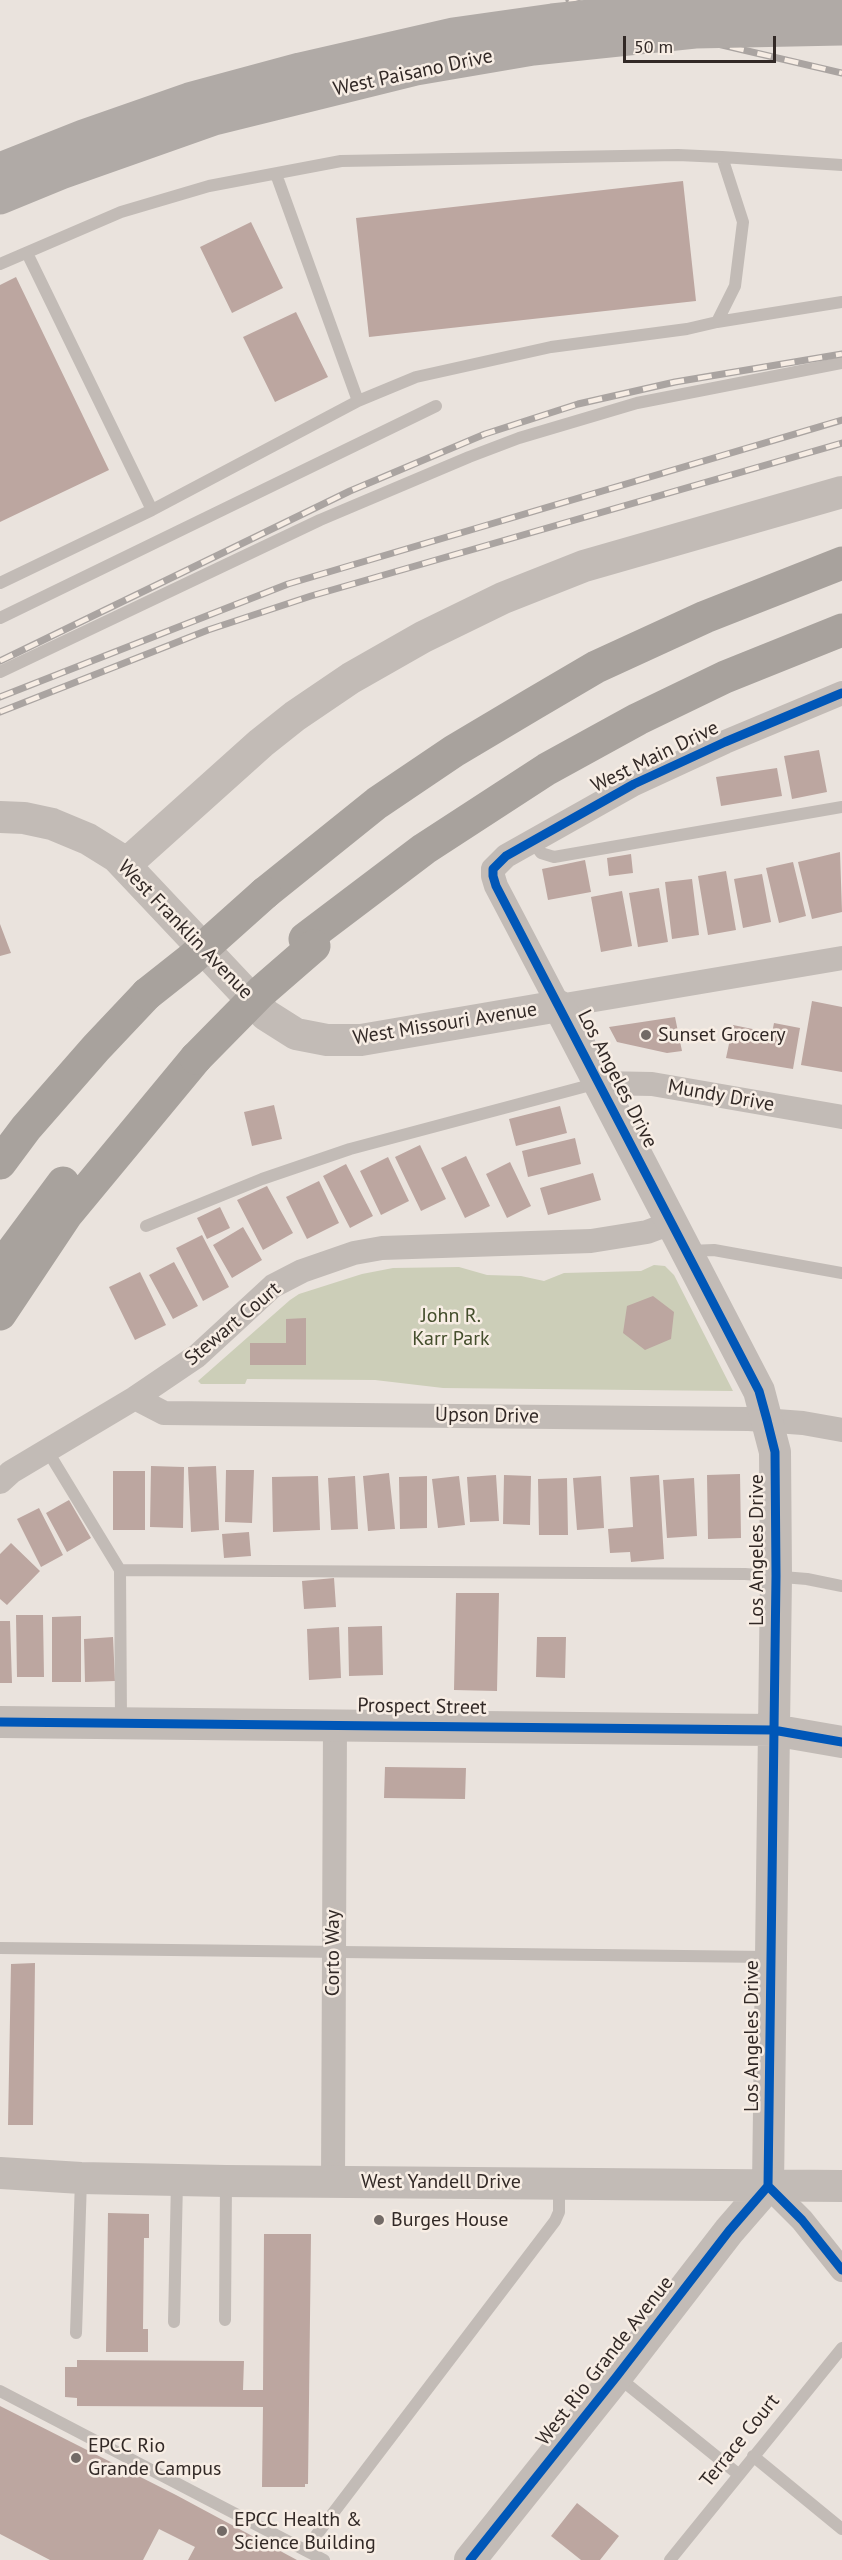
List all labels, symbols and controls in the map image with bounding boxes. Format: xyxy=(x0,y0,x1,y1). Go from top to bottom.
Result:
scale bar xyxy=(626,24,779,62)
text: 50 m xyxy=(634,35,673,58)
street label: West Paisano Drive xyxy=(331,44,495,102)
street label: West Main Drive xyxy=(587,716,723,798)
street label: West Franklin Avenue xyxy=(112,856,258,1004)
street label: West Missouri Avenue xyxy=(351,998,539,1050)
street label: Los Angeles Drive xyxy=(572,1006,662,1152)
place label: Sunset Grocery xyxy=(658,1023,786,1047)
marker: Sunset Grocery xyxy=(639,1028,653,1042)
street label: Mundy Drive xyxy=(666,1075,776,1117)
street label: Stewart Court xyxy=(180,1277,286,1371)
park label: John R. Karr Park xyxy=(412,1304,490,1351)
street label: Upson Drive xyxy=(435,1403,539,1429)
street label: Los Angeles Drive xyxy=(745,1474,769,1626)
street label: Prospect Street xyxy=(357,1694,487,1720)
street label: Corto Way xyxy=(321,1910,345,1996)
street label: Los Angeles Drive xyxy=(740,1960,764,2112)
street label: West Yandell Drive xyxy=(361,2170,521,2194)
place label: Burges House xyxy=(391,2208,508,2232)
marker: Burges House xyxy=(372,2213,386,2227)
street label: West Rio Grande Avenue xyxy=(531,2272,679,2450)
street label: Terrace Court xyxy=(695,2390,785,2492)
place label: EPCC Rio Grande Campus xyxy=(88,2434,221,2481)
marker: EPCC Rio Grande Campus xyxy=(69,2451,83,2465)
place label: EPCC Health & Science Building xyxy=(234,2508,376,2555)
marker: EPCC Health & Science Building xyxy=(215,2524,229,2538)

